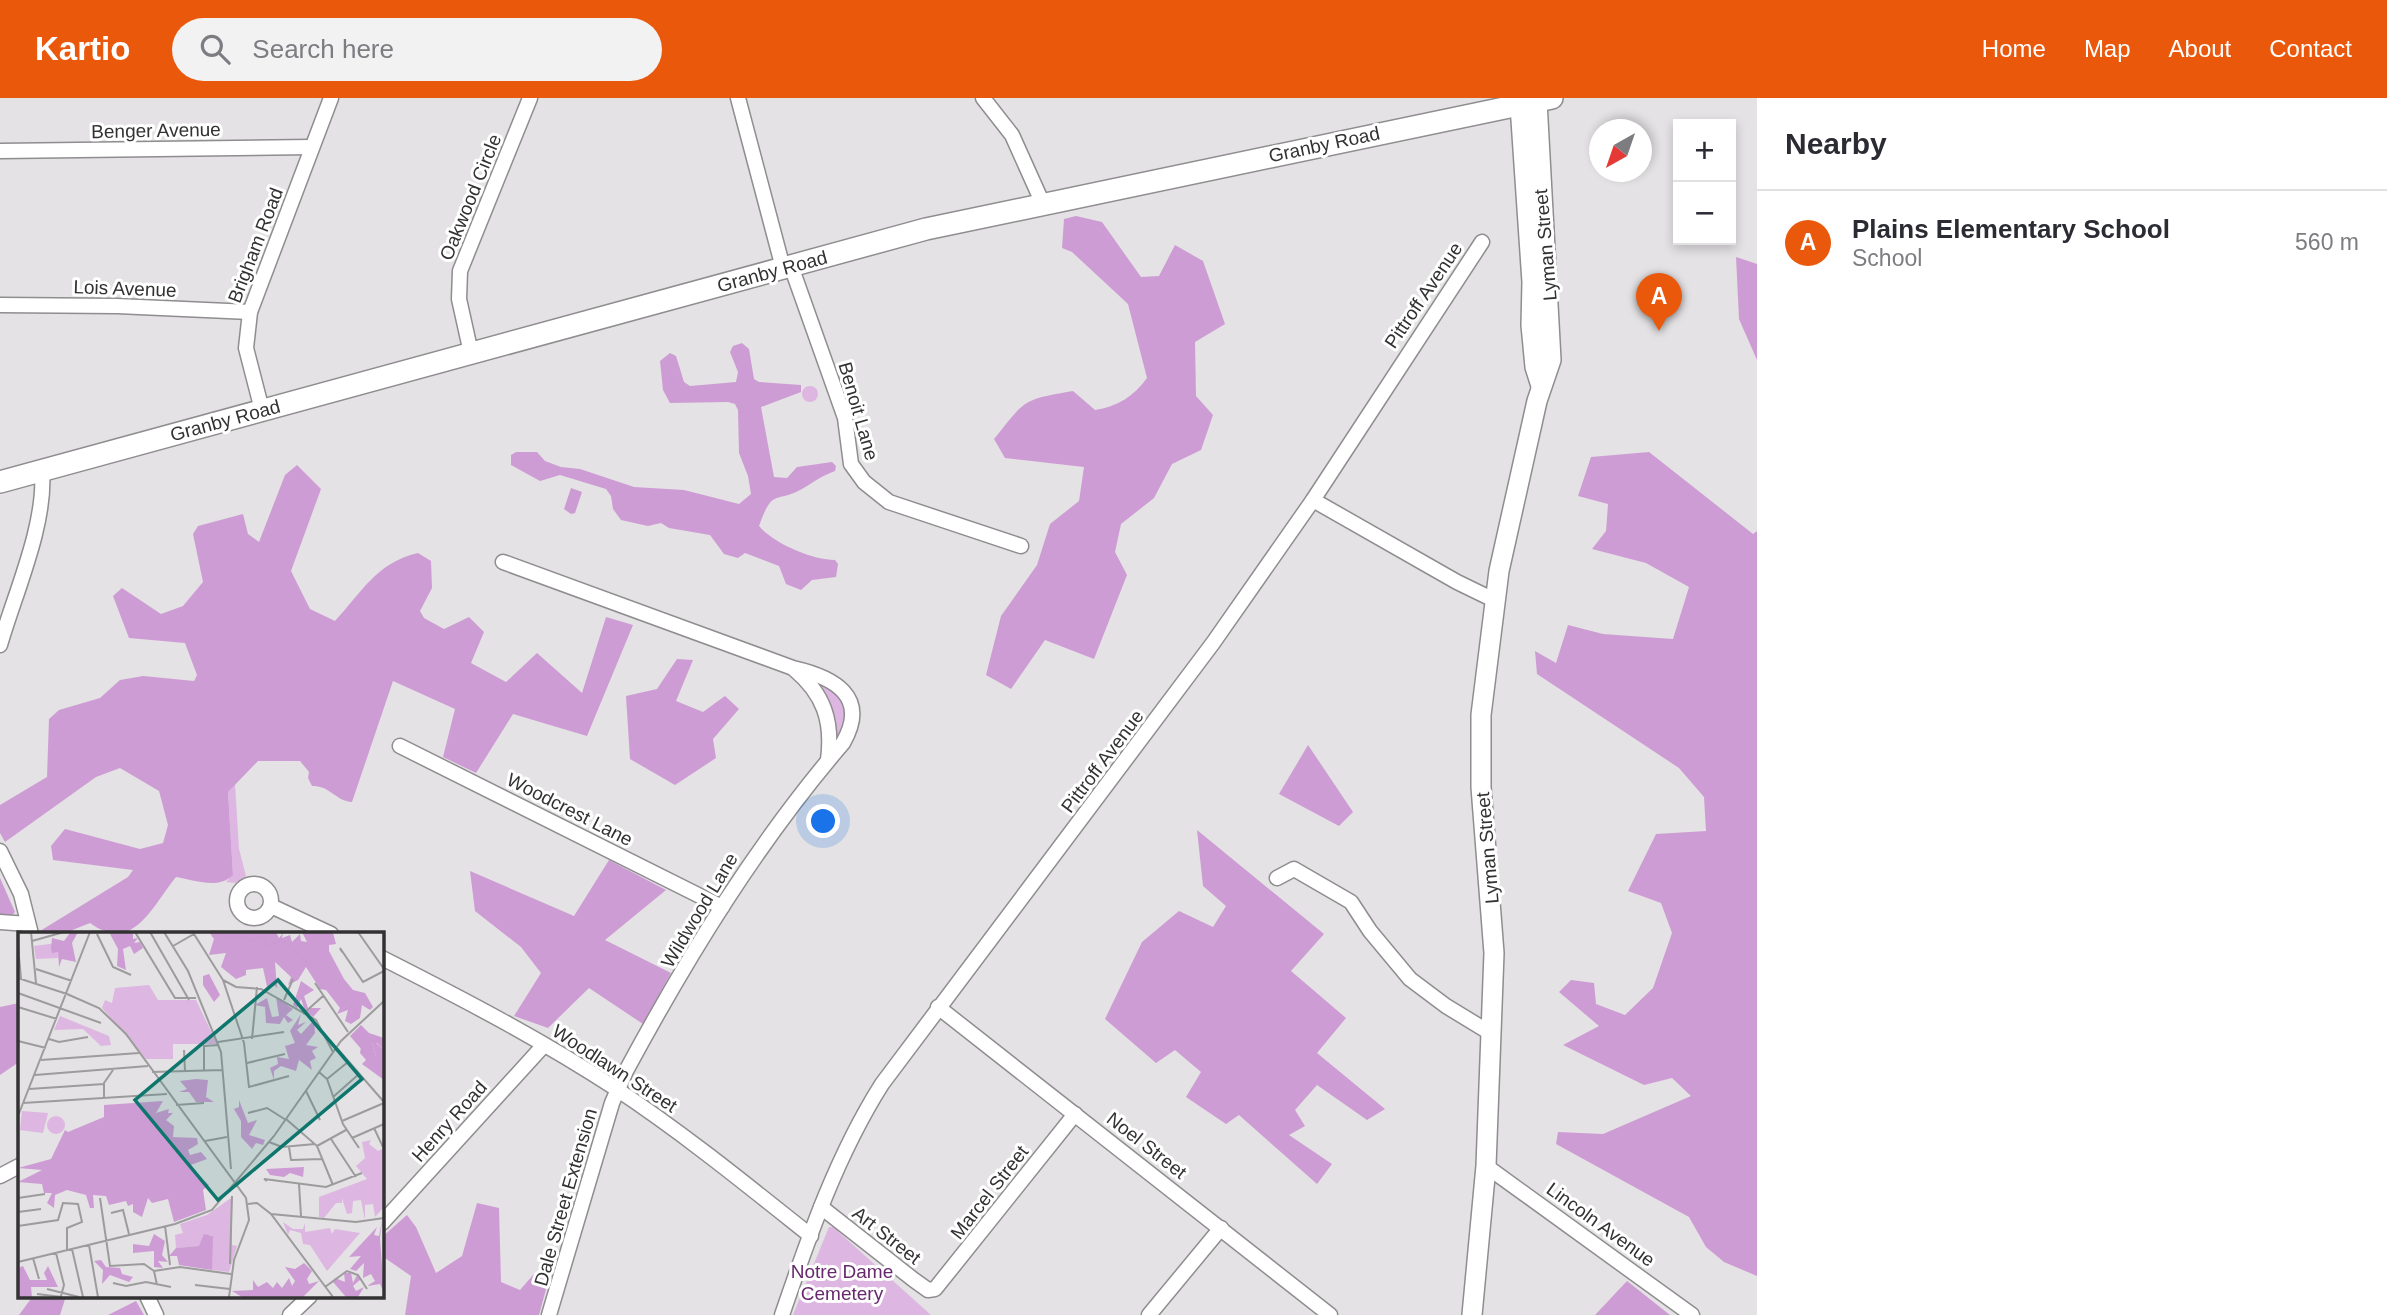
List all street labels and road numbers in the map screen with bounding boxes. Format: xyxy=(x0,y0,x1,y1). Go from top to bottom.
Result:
street label: Benger Avenue xyxy=(91,119,221,142)
street label: Granby Road xyxy=(1267,122,1382,167)
street label: Oakwood Circle xyxy=(436,131,505,263)
street label: Brigham Road xyxy=(224,185,287,306)
street label: Lyman Street xyxy=(1530,187,1561,302)
street label: Pittroff Avenue xyxy=(1380,238,1466,352)
street label: Granby Road xyxy=(715,247,829,296)
street label: Lois Avenue xyxy=(73,276,177,301)
street label: Benoit Lane xyxy=(834,359,883,463)
street label: Granby Road xyxy=(168,396,282,445)
street label: Pittroff Avenue xyxy=(1057,706,1148,817)
street label: Woodcrest Lane xyxy=(504,769,636,850)
street label: Lyman Street xyxy=(1472,790,1503,905)
street label: Wildwood Lane xyxy=(657,849,742,971)
street label: Woodlawn Street xyxy=(548,1020,682,1117)
street label: Henry Road xyxy=(408,1077,491,1166)
street label: Dale Street Extension xyxy=(530,1106,601,1288)
street label: Noel Street xyxy=(1103,1108,1191,1183)
street label: Marcel Street xyxy=(946,1141,1033,1243)
street label: Lincoln Avenue xyxy=(1543,1178,1659,1271)
street label: Art Street xyxy=(849,1202,925,1269)

